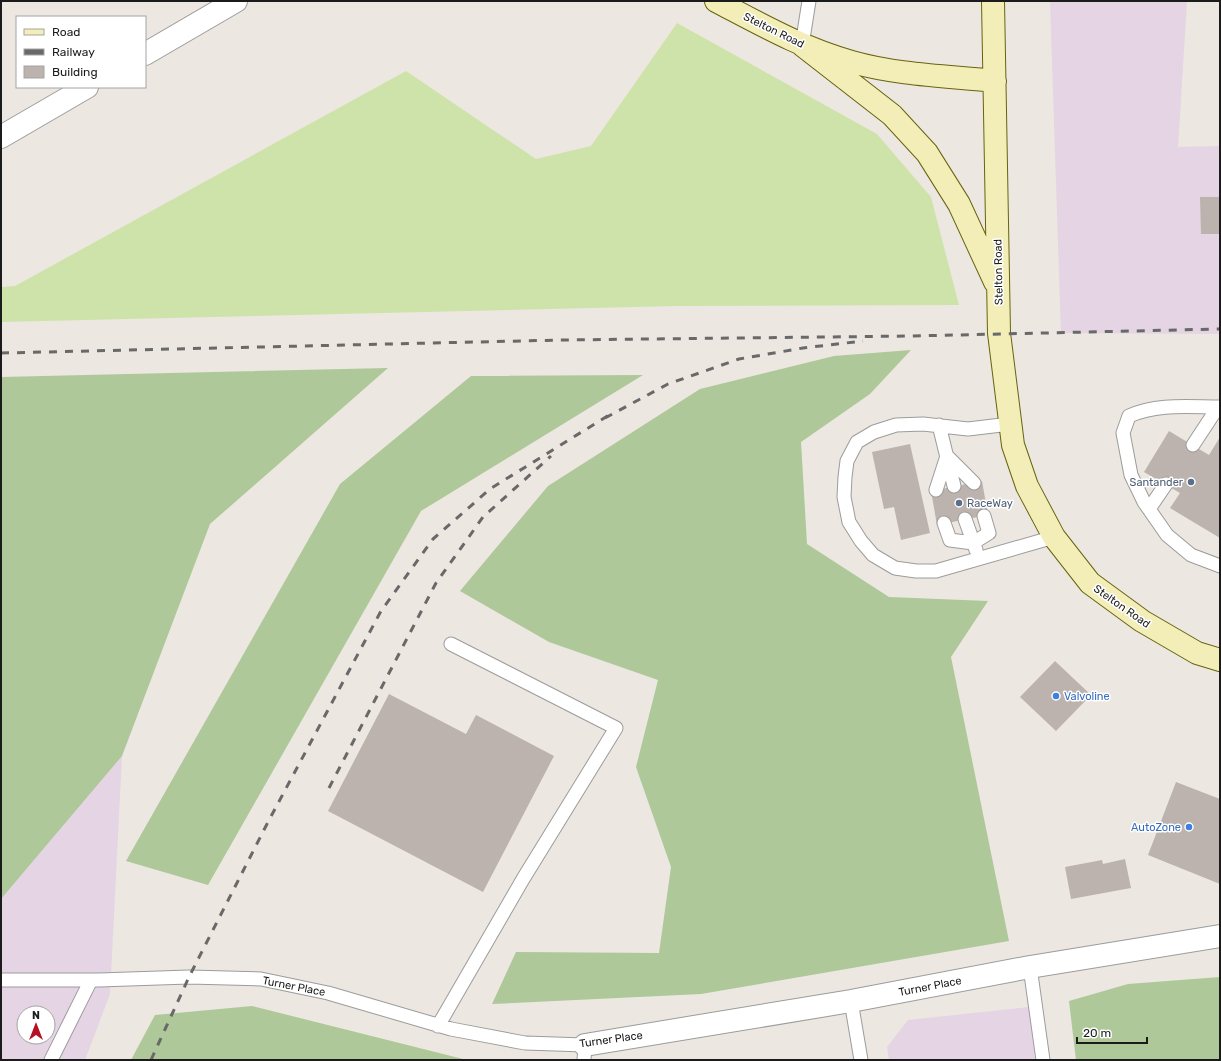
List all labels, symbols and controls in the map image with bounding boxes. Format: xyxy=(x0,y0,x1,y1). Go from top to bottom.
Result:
street label: Stelton Road xyxy=(741,10,806,51)
legend xyxy=(16,16,146,88)
text: Road xyxy=(52,25,80,39)
text: Railway xyxy=(52,45,95,59)
text: Building xyxy=(52,65,98,79)
street label: Stelton Road xyxy=(991,239,1006,305)
place label: Santander xyxy=(1130,476,1184,489)
marker: Santander xyxy=(1186,477,1196,487)
place label: RaceWay xyxy=(967,497,1013,510)
marker: RaceWay xyxy=(954,498,964,508)
street label: Stelton Road xyxy=(1091,582,1152,631)
place label: Valvoline xyxy=(1064,690,1110,703)
marker: Valvoline xyxy=(1051,691,1061,701)
place label: AutoZone xyxy=(1131,821,1181,834)
marker: AutoZone xyxy=(1184,822,1194,832)
street label: Turner Place xyxy=(261,974,326,999)
street label: Turner Place xyxy=(898,974,963,999)
north arrow xyxy=(16,1005,56,1045)
text: N xyxy=(32,1009,40,1022)
scale bar xyxy=(1077,1019,1147,1045)
text: 20 m xyxy=(1083,1026,1111,1040)
street label: Turner Place xyxy=(579,1029,644,1050)

